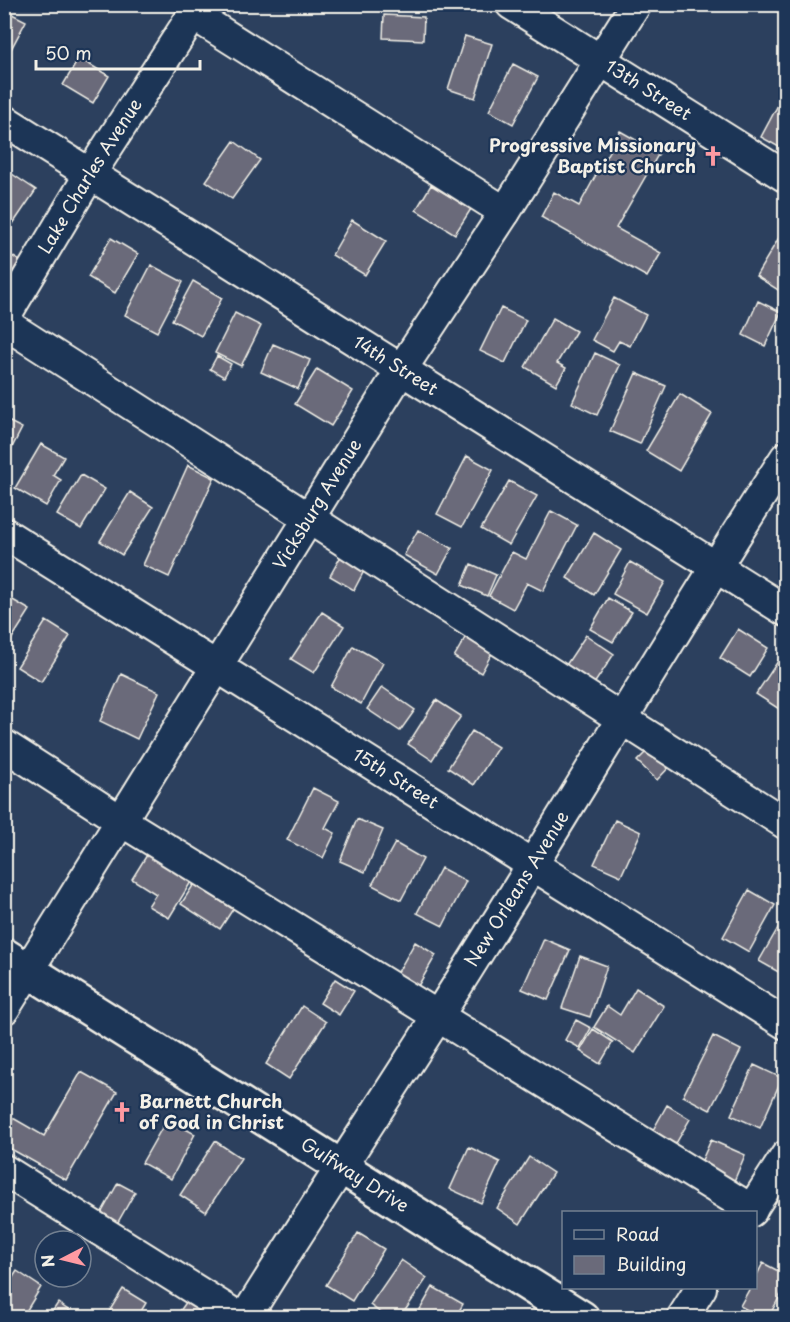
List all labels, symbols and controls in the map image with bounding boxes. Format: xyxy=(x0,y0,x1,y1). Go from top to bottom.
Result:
scale bar xyxy=(36,33,200,71)
text: 50 m xyxy=(45,39,92,66)
street label: 13th Street xyxy=(601,52,697,126)
street label: Lake Charles Avenue xyxy=(30,92,148,258)
place label: Progressive Missionary Baptist Church xyxy=(489,131,696,179)
church icon: Progressive Missionary Baptist Church xyxy=(701,144,725,168)
street label: 14th Street xyxy=(348,327,444,401)
street label: Vicksburg Avenue xyxy=(265,433,367,574)
street label: 15th Street xyxy=(348,740,444,815)
street label: New Orleans Avenue xyxy=(457,805,575,972)
place label: Barnett Church of God in Christ xyxy=(139,1087,284,1135)
church icon: Barnett Church of God in Christ xyxy=(110,1100,134,1124)
street label: Gulfway Drive xyxy=(296,1130,415,1218)
legend xyxy=(562,1211,757,1289)
text: Road xyxy=(616,1220,660,1247)
north arrow xyxy=(33,1229,93,1289)
text: Building xyxy=(616,1250,686,1277)
text: N xyxy=(34,1253,60,1269)

